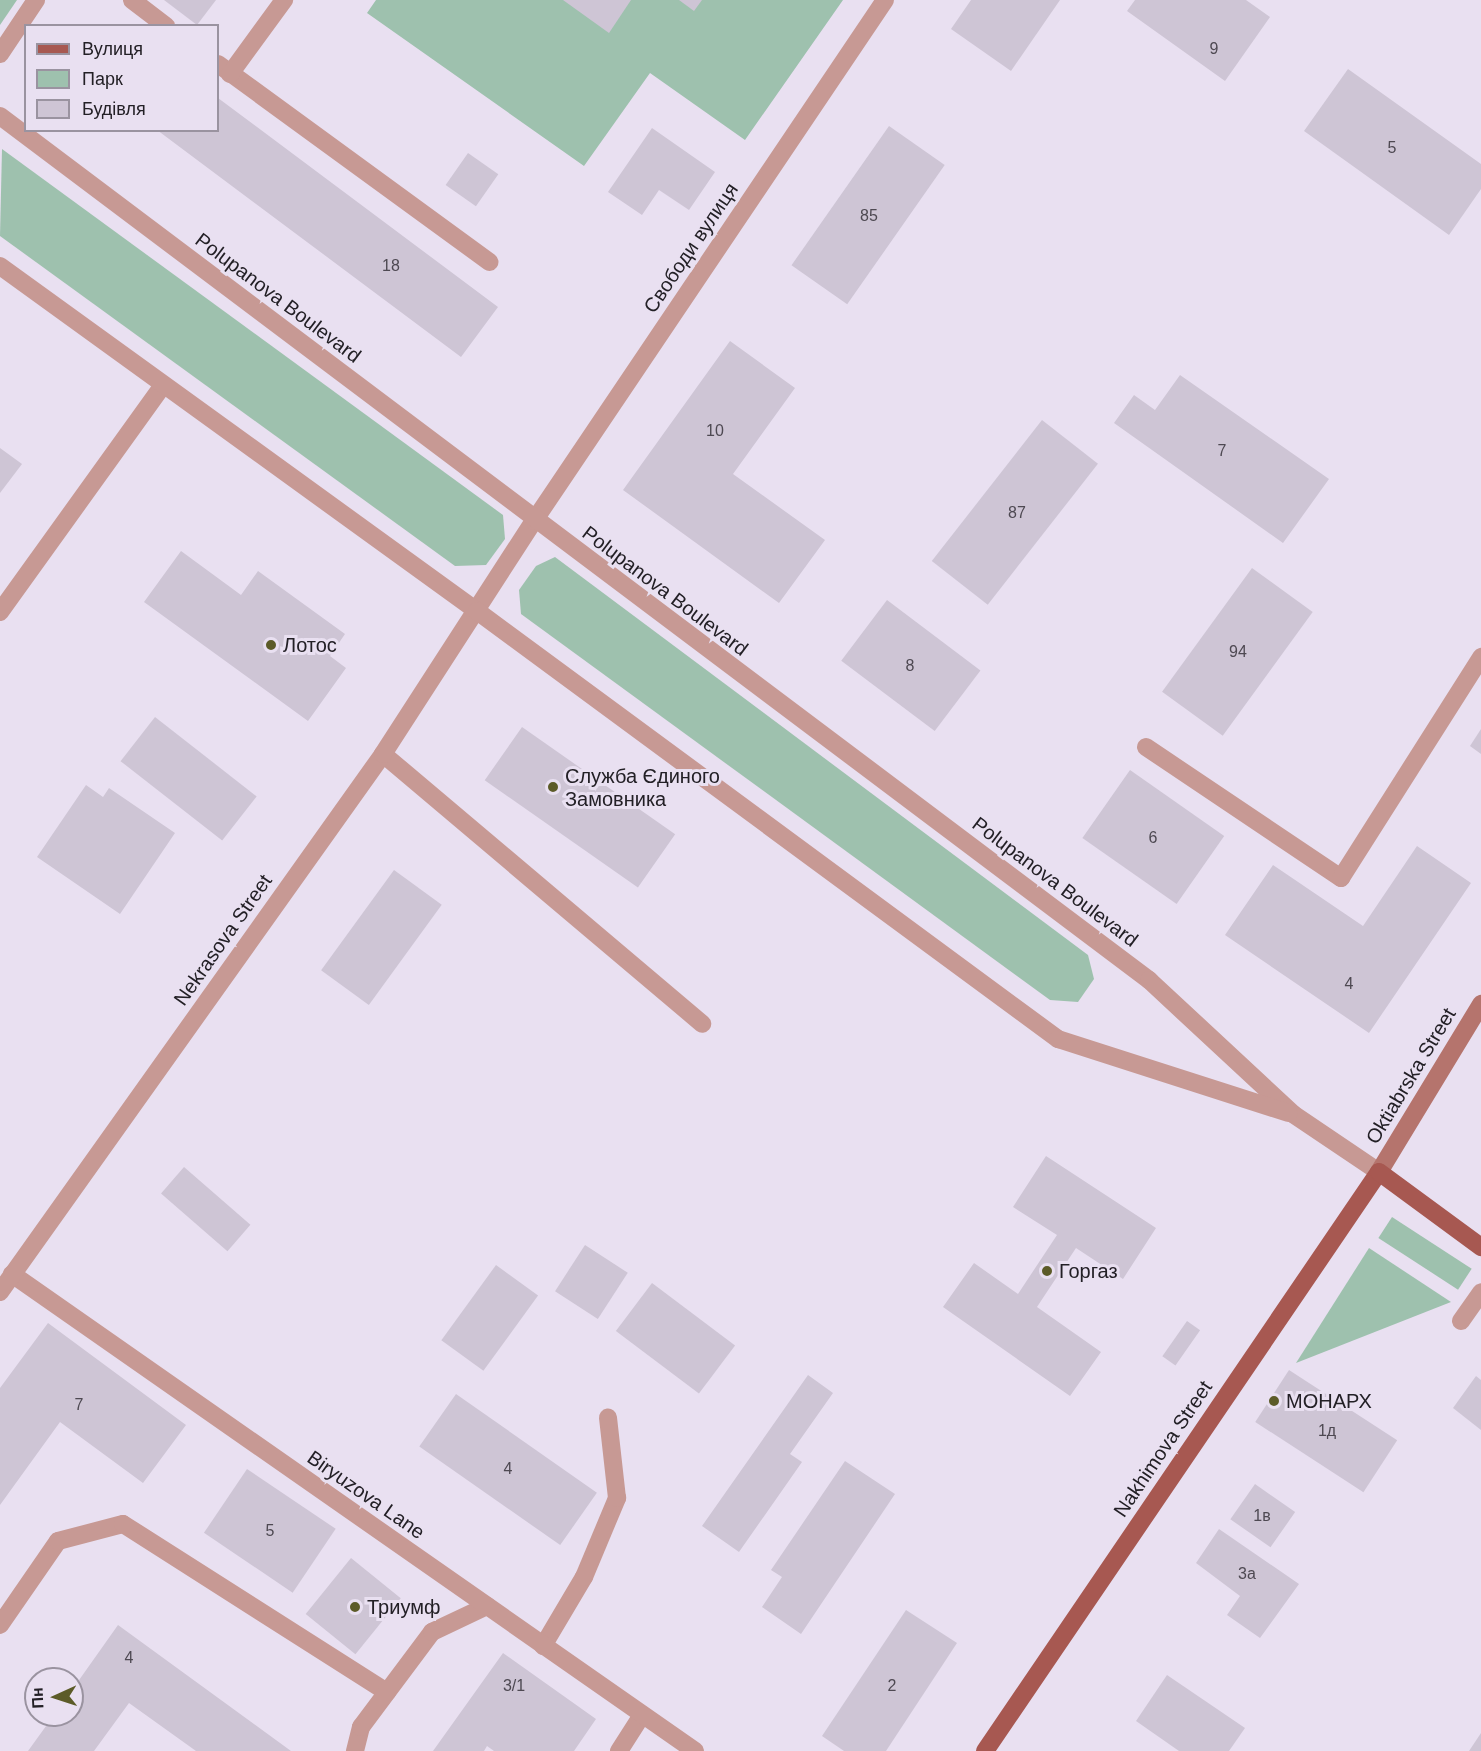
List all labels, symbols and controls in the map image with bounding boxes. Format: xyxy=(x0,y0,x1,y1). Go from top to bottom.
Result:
legend xyxy=(24,24,219,132)
text: Вулиця xyxy=(82,39,143,59)
house number: 9 xyxy=(1210,39,1218,59)
text: Парк xyxy=(82,69,123,89)
text: Будівля xyxy=(82,99,146,119)
house number: 5 xyxy=(1388,138,1396,158)
street label: Свободи вулиця xyxy=(639,179,743,317)
house number: 85 xyxy=(860,206,878,226)
street label: Polupanova Boulevard xyxy=(190,228,366,368)
house number: 18 xyxy=(382,256,400,276)
house number: 10 xyxy=(706,421,724,441)
house number: 7 xyxy=(1218,441,1226,461)
house number: 87 xyxy=(1008,503,1026,523)
street label: Polupanova Boulevard xyxy=(577,521,753,661)
place label: Лотос xyxy=(283,633,337,657)
marker: Лотос xyxy=(264,638,278,652)
house number: 94 xyxy=(1229,642,1247,662)
house number: 8 xyxy=(906,656,914,676)
place label: Служба Єдиного Замовника xyxy=(565,764,720,811)
marker: Служба Єдиного Замовника xyxy=(546,780,560,794)
street label: Polupanova Boulevard xyxy=(967,812,1143,952)
house number: 6 xyxy=(1149,828,1157,848)
street label: Nekrasova Street xyxy=(169,870,277,1010)
house number: 4 xyxy=(1345,974,1353,994)
street label: Oktiabrska Street xyxy=(1361,1004,1461,1148)
place label: Горгаз xyxy=(1059,1259,1118,1283)
marker: Горгаз xyxy=(1040,1264,1054,1278)
street label: Nakhimova Street xyxy=(1109,1376,1217,1522)
place label: МОНАРХ xyxy=(1286,1389,1372,1413)
marker: МОНАРХ xyxy=(1267,1394,1281,1408)
house number: 7 xyxy=(75,1395,83,1415)
house number: 1д xyxy=(1318,1421,1336,1441)
street label: Biryuzova Lane xyxy=(303,1446,429,1544)
house number: 4 xyxy=(504,1459,512,1479)
house number: 1в xyxy=(1253,1506,1271,1526)
house number: 5 xyxy=(266,1521,274,1541)
house number: 3а xyxy=(1238,1564,1256,1584)
place label: Триумф xyxy=(367,1595,440,1619)
marker: Триумф xyxy=(348,1600,362,1614)
house number: 4 xyxy=(125,1648,133,1668)
north arrow xyxy=(24,1667,84,1727)
house number: 3/1 xyxy=(503,1676,525,1696)
house number: 2 xyxy=(888,1676,896,1696)
text: Пн xyxy=(28,1687,47,1709)

